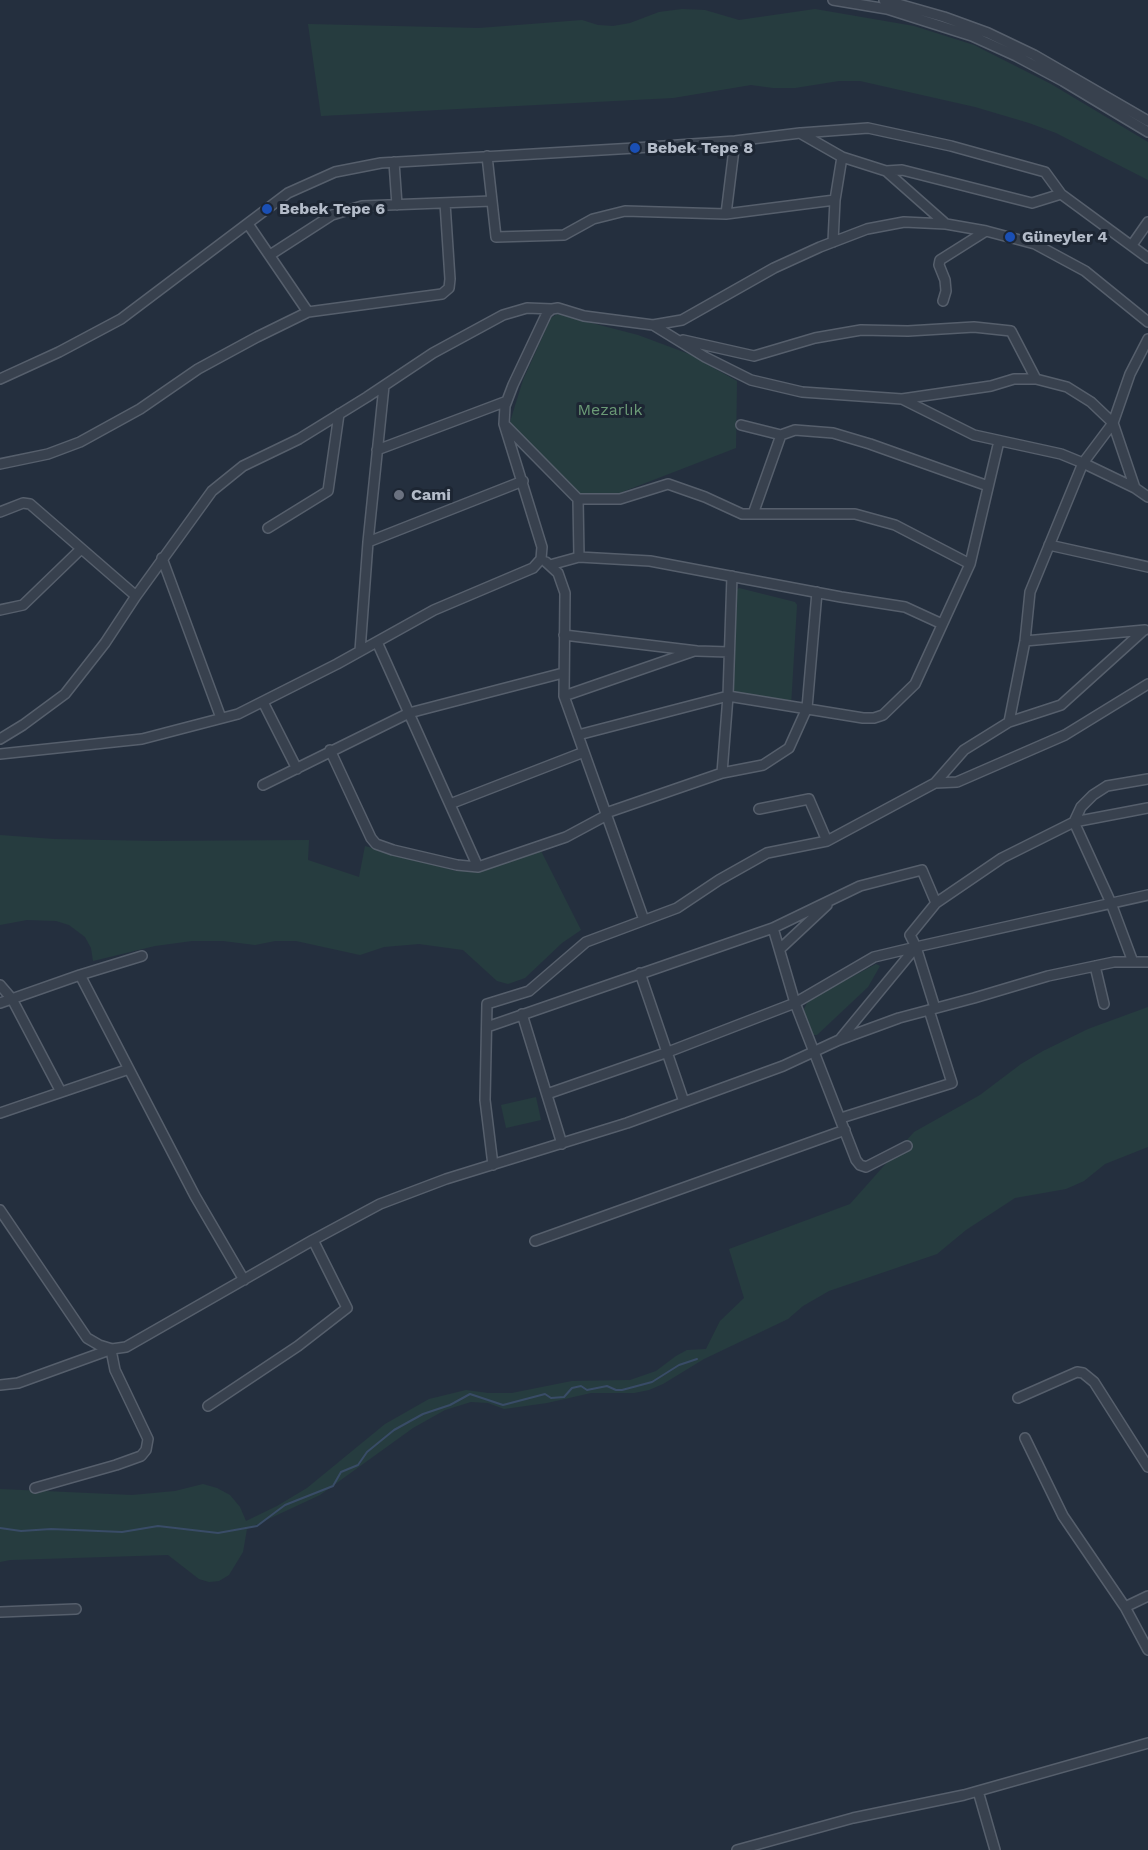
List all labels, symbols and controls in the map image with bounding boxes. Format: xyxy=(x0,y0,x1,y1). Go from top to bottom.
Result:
place label: Bebek Tepe 8 xyxy=(647,138,753,158)
marker: Bebek Tepe 8 xyxy=(628,141,642,155)
place label: Bebek Tepe 6 xyxy=(279,199,385,219)
marker: Bebek Tepe 6 xyxy=(260,202,274,216)
place label: Güneyler 4 xyxy=(1022,227,1108,247)
marker: Güneyler 4 xyxy=(1003,230,1017,244)
park label: Mezarlık xyxy=(577,400,643,420)
place label: Cami xyxy=(411,485,451,505)
marker: Cami xyxy=(392,488,406,502)

